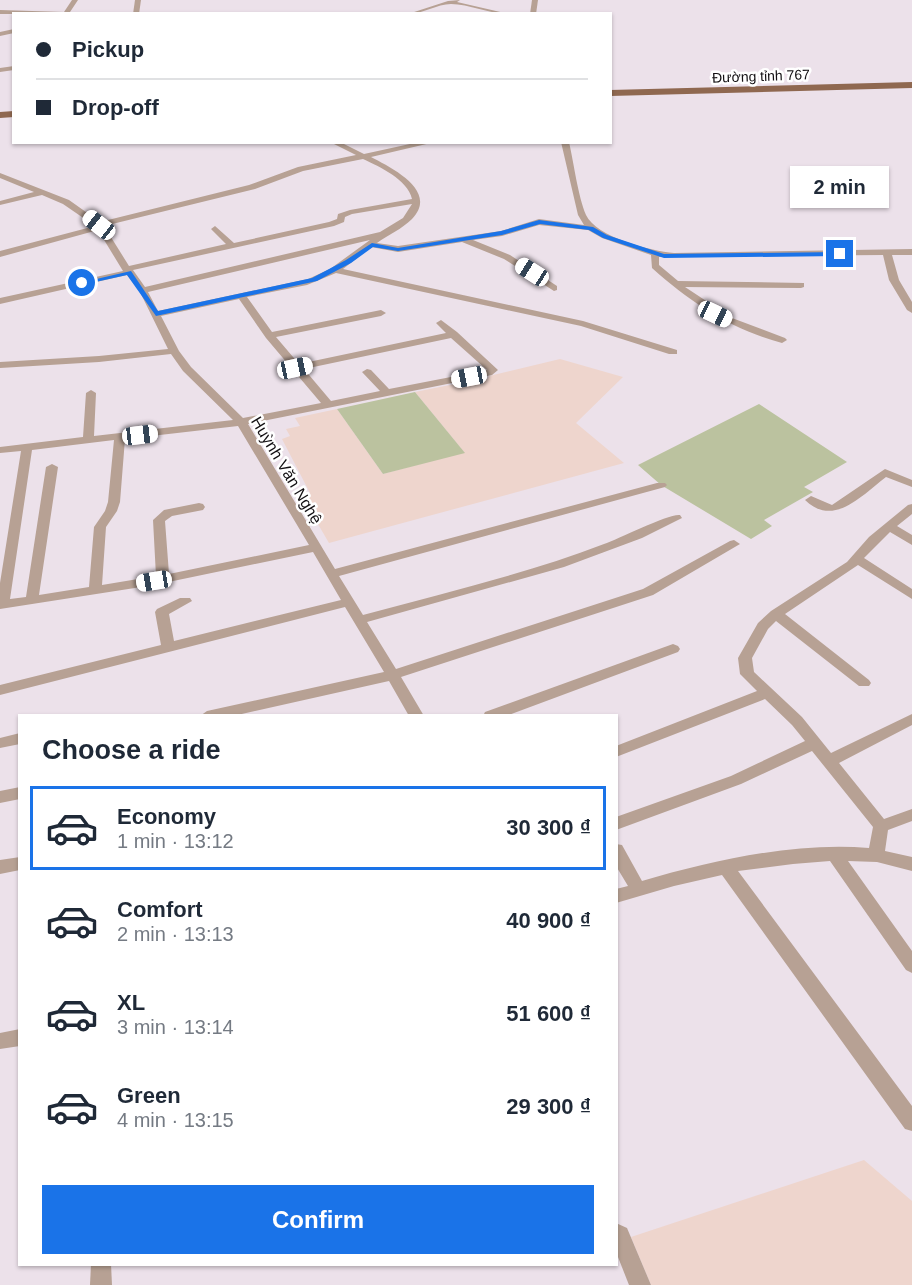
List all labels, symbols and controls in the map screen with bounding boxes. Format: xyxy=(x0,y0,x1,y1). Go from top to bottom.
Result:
text: Pickup xyxy=(72,37,144,62)
street label: Đường tỉnh 767 xyxy=(712,66,810,86)
text: Drop-off xyxy=(72,95,159,120)
callout: 2 min xyxy=(790,167,890,209)
text: 2 min xyxy=(813,176,866,198)
car xyxy=(79,207,119,243)
route end xyxy=(826,240,853,267)
car xyxy=(512,255,552,289)
route start xyxy=(68,269,95,296)
car xyxy=(695,298,735,330)
car xyxy=(276,355,314,381)
car xyxy=(450,365,488,389)
street label: Huỳnh Văn Nghệ xyxy=(248,414,325,527)
car xyxy=(121,424,159,446)
car xyxy=(135,569,173,593)
text: Choose a ride xyxy=(42,735,221,765)
icon: car xyxy=(45,801,99,855)
text: Economy xyxy=(117,804,216,829)
text: 30 300 ₫ xyxy=(506,815,591,840)
text: 1 min · 13:12 xyxy=(117,830,234,852)
icon: car xyxy=(45,894,99,948)
text: Comfort xyxy=(117,897,203,922)
text: 40 900 ₫ xyxy=(506,908,591,933)
text: 2 min · 13:13 xyxy=(117,923,234,945)
icon: car xyxy=(45,987,99,1041)
text: XL xyxy=(117,990,145,1015)
text: 51 600 ₫ xyxy=(506,1001,591,1026)
text: 3 min · 13:14 xyxy=(117,1016,234,1038)
icon: car xyxy=(45,1080,99,1134)
text: Green xyxy=(117,1083,181,1108)
text: 29 300 ₫ xyxy=(506,1094,591,1119)
text: 4 min · 13:15 xyxy=(117,1109,234,1131)
button: Confirm xyxy=(42,1185,594,1254)

